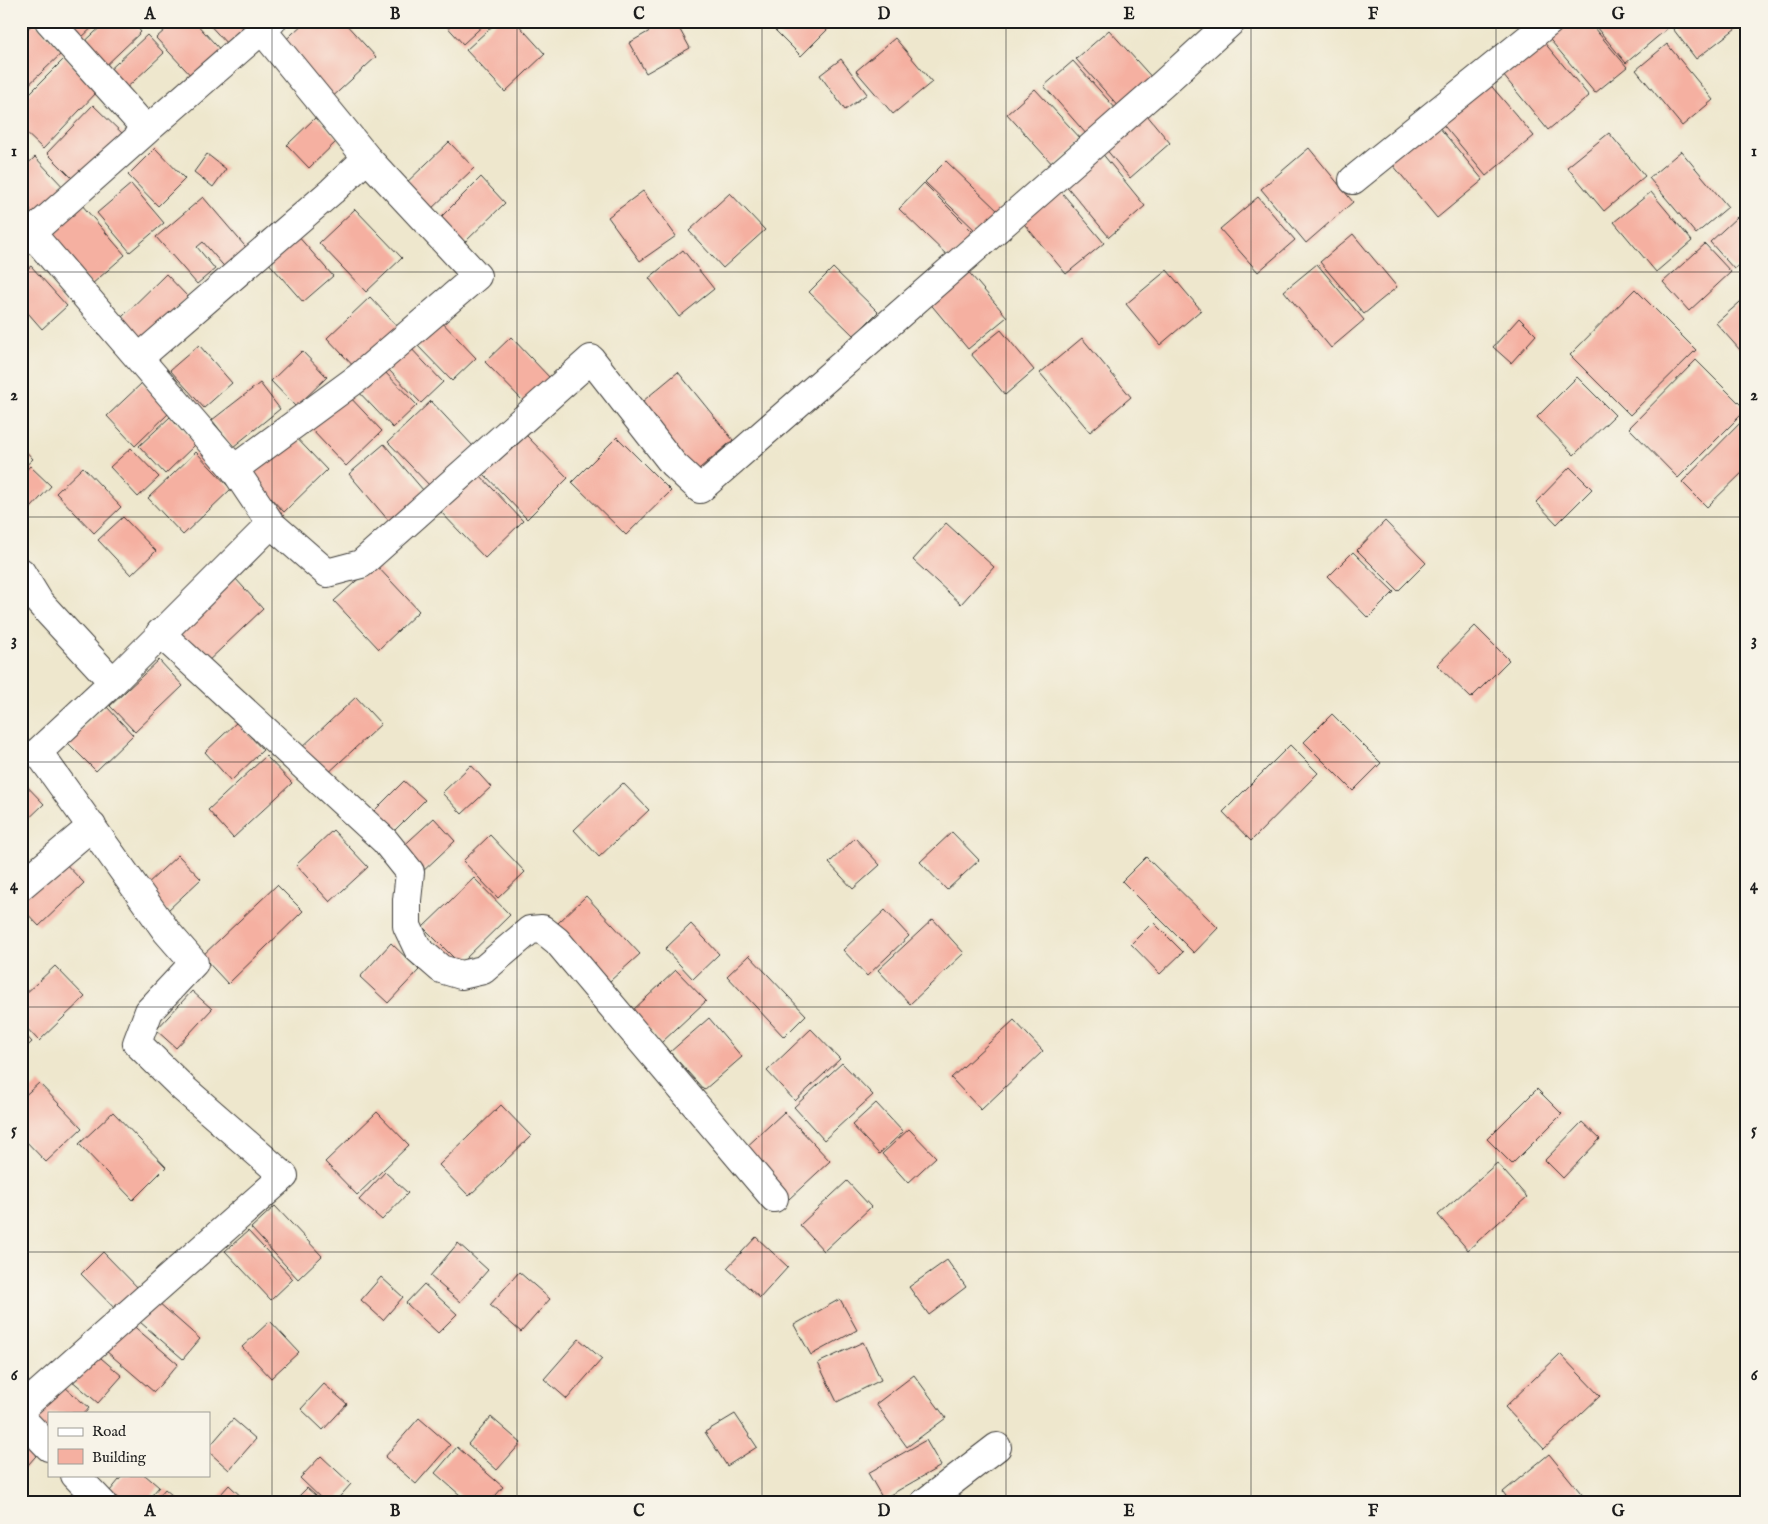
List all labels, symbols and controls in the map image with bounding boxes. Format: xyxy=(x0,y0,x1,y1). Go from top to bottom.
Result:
text: A xyxy=(144,5,157,25)
text: B xyxy=(390,5,401,25)
text: C xyxy=(633,5,645,25)
text: D xyxy=(878,5,891,25)
text: E xyxy=(1123,5,1135,25)
text: F xyxy=(1368,5,1379,25)
text: G xyxy=(1612,5,1625,25)
text: 1 xyxy=(11,142,17,162)
text: 1 xyxy=(1751,142,1757,162)
text: 2 xyxy=(10,386,18,406)
text: 2 xyxy=(1750,386,1758,406)
text: 3 xyxy=(11,631,17,651)
text: 3 xyxy=(1751,631,1757,651)
text: 4 xyxy=(10,876,19,896)
text: 4 xyxy=(1750,876,1759,896)
text: 5 xyxy=(11,1121,17,1141)
text: 5 xyxy=(1751,1121,1757,1141)
text: 6 xyxy=(11,1366,19,1386)
text: 6 xyxy=(1751,1366,1759,1386)
legend xyxy=(48,1412,210,1476)
text: Road xyxy=(92,1422,127,1441)
text: Building xyxy=(92,1448,147,1467)
text: A xyxy=(144,1502,157,1522)
text: B xyxy=(390,1502,401,1522)
text: C xyxy=(633,1502,645,1522)
text: D xyxy=(878,1502,891,1522)
text: E xyxy=(1123,1502,1135,1522)
text: F xyxy=(1368,1502,1379,1522)
text: G xyxy=(1612,1502,1625,1522)

